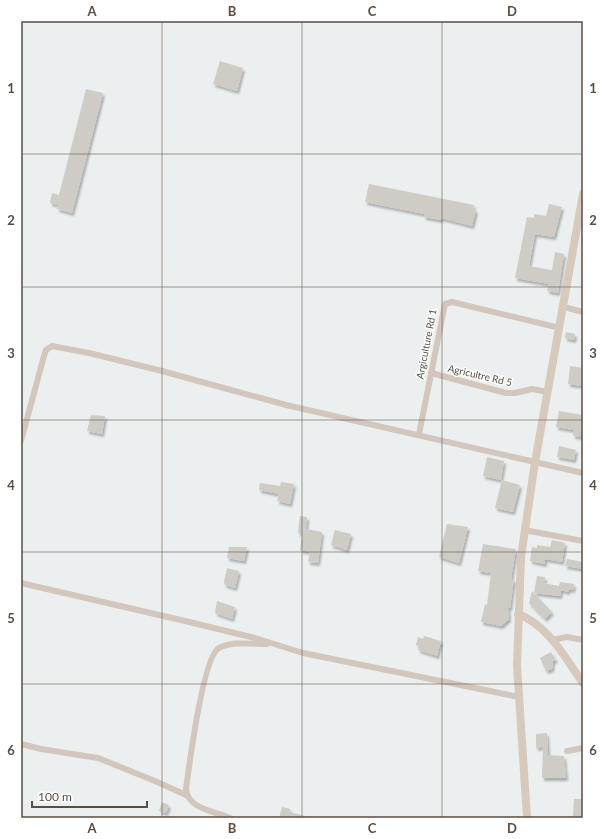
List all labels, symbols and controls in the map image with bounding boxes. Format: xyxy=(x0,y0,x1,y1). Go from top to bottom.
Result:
text: A xyxy=(86,3,97,19)
text: B xyxy=(228,3,237,19)
text: C xyxy=(368,3,377,19)
text: D xyxy=(507,3,517,19)
text: 1 xyxy=(7,80,15,96)
text: 1 xyxy=(589,80,597,96)
text: 2 xyxy=(7,212,15,228)
text: 2 xyxy=(589,212,597,228)
street label: Argiculture Rd 1 xyxy=(413,308,439,380)
text: 3 xyxy=(7,345,15,361)
text: 3 xyxy=(589,345,597,361)
street label: Agricultre Rd 5 xyxy=(447,362,513,388)
text: 4 xyxy=(7,477,15,493)
text: 4 xyxy=(589,477,597,493)
text: 5 xyxy=(7,610,15,626)
text: 5 xyxy=(589,610,597,626)
text: 6 xyxy=(7,742,15,758)
text: 6 xyxy=(589,742,597,758)
scale bar xyxy=(32,783,147,809)
text: 100 m xyxy=(38,789,72,804)
text: A xyxy=(86,820,97,836)
text: B xyxy=(228,820,237,836)
text: C xyxy=(368,820,377,836)
text: D xyxy=(507,820,517,836)

